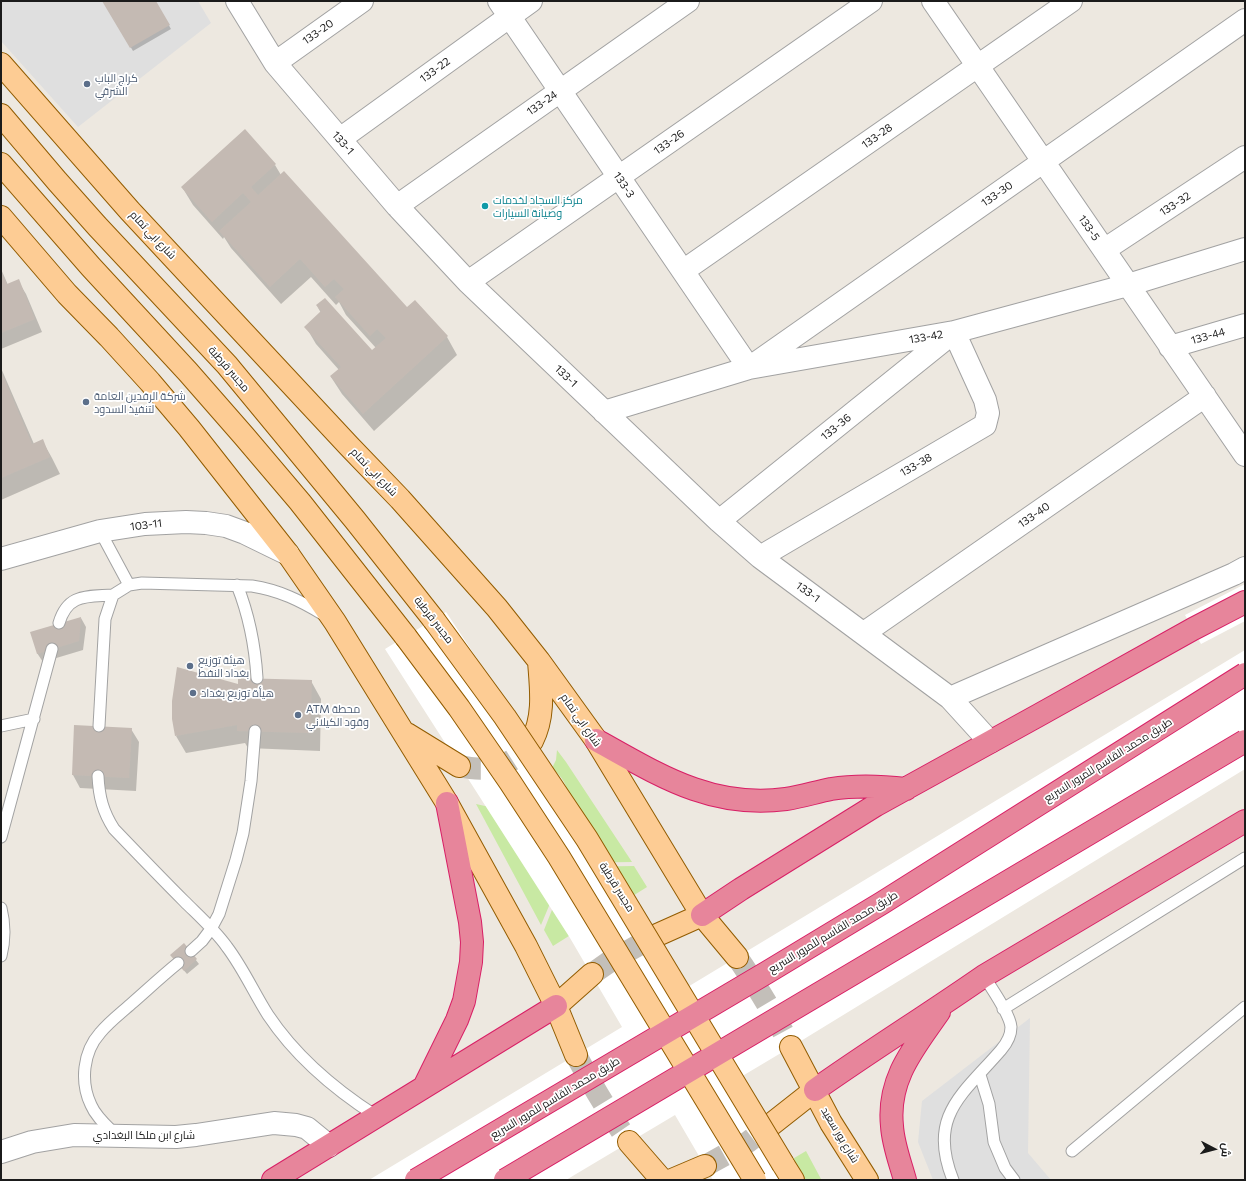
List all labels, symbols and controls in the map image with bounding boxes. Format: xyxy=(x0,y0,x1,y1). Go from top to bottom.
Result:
street label: 133-20 xyxy=(300,17,336,47)
street label: 133-22 xyxy=(417,55,453,85)
place label: كراج الباب الشرقي xyxy=(95,71,138,97)
marker: كراج الباب الشرقي xyxy=(82,79,92,89)
street label: 133-24 xyxy=(524,88,560,118)
street label: 133-28 xyxy=(859,121,895,151)
street label: 133-26 xyxy=(651,127,687,157)
street label: 133-1 xyxy=(329,129,357,157)
street label: 133-3 xyxy=(611,170,637,200)
street label: 133-30 xyxy=(979,178,1015,210)
street label: 133-32 xyxy=(1157,189,1193,219)
place label: مركز السجاد لخدمات وصيانة السيارات xyxy=(493,193,583,219)
marker: مركز السجاد لخدمات وصيانة السيارات xyxy=(480,201,490,211)
street label: شارع ابي تمام xyxy=(127,208,179,262)
street label: 133-5 xyxy=(1076,213,1102,243)
street label: 133-44 xyxy=(1189,325,1227,347)
street label: 133-42 xyxy=(908,328,944,346)
street label: مجسر قرطبة xyxy=(206,343,252,395)
street label: 133-1 xyxy=(552,362,580,390)
place label: شركة الرفدين العامة لتنفيذ السدود xyxy=(94,389,186,415)
marker: شركة الرفدين العامة لتنفيذ السدود xyxy=(81,397,91,407)
street label: 133-36 xyxy=(818,411,854,443)
street label: شارع ابي تمام xyxy=(348,445,400,499)
street label: 133-38 xyxy=(898,451,934,479)
street label: 133-40 xyxy=(1016,499,1052,531)
street label: 103-11 xyxy=(129,516,163,534)
street label: 133-1 xyxy=(793,579,823,605)
street label: مجسر قرطبة xyxy=(412,594,456,646)
place label: هيئة توزيع بغداد النفط xyxy=(198,653,249,679)
marker: هيئة توزيع بغداد النفط xyxy=(185,661,195,671)
place label: هيأة توزيع بغداد xyxy=(201,686,274,700)
marker: هيأة توزيع بغداد xyxy=(188,688,198,698)
street label: شارع ابي تمام xyxy=(558,691,604,749)
place label: ATM محطة وقود الكيلاني xyxy=(306,702,369,728)
marker: ATM محطة وقود الكيلاني xyxy=(293,710,303,720)
street label: طريق محمد القاسم للمرور السريع xyxy=(1042,715,1174,805)
street label: مجسر قرطبة xyxy=(597,860,637,914)
street label: طريق محمد القاسم للمرور السريع xyxy=(766,888,900,976)
street label: طريق محمد القاسم للمرور السريع xyxy=(488,1054,622,1142)
street label: شارع بور سعيد xyxy=(818,1105,862,1165)
street label: شارع ابن ملكا البغدادي xyxy=(93,1128,195,1142)
north arrow xyxy=(1194,1129,1234,1169)
text: ش xyxy=(1219,1143,1234,1158)

